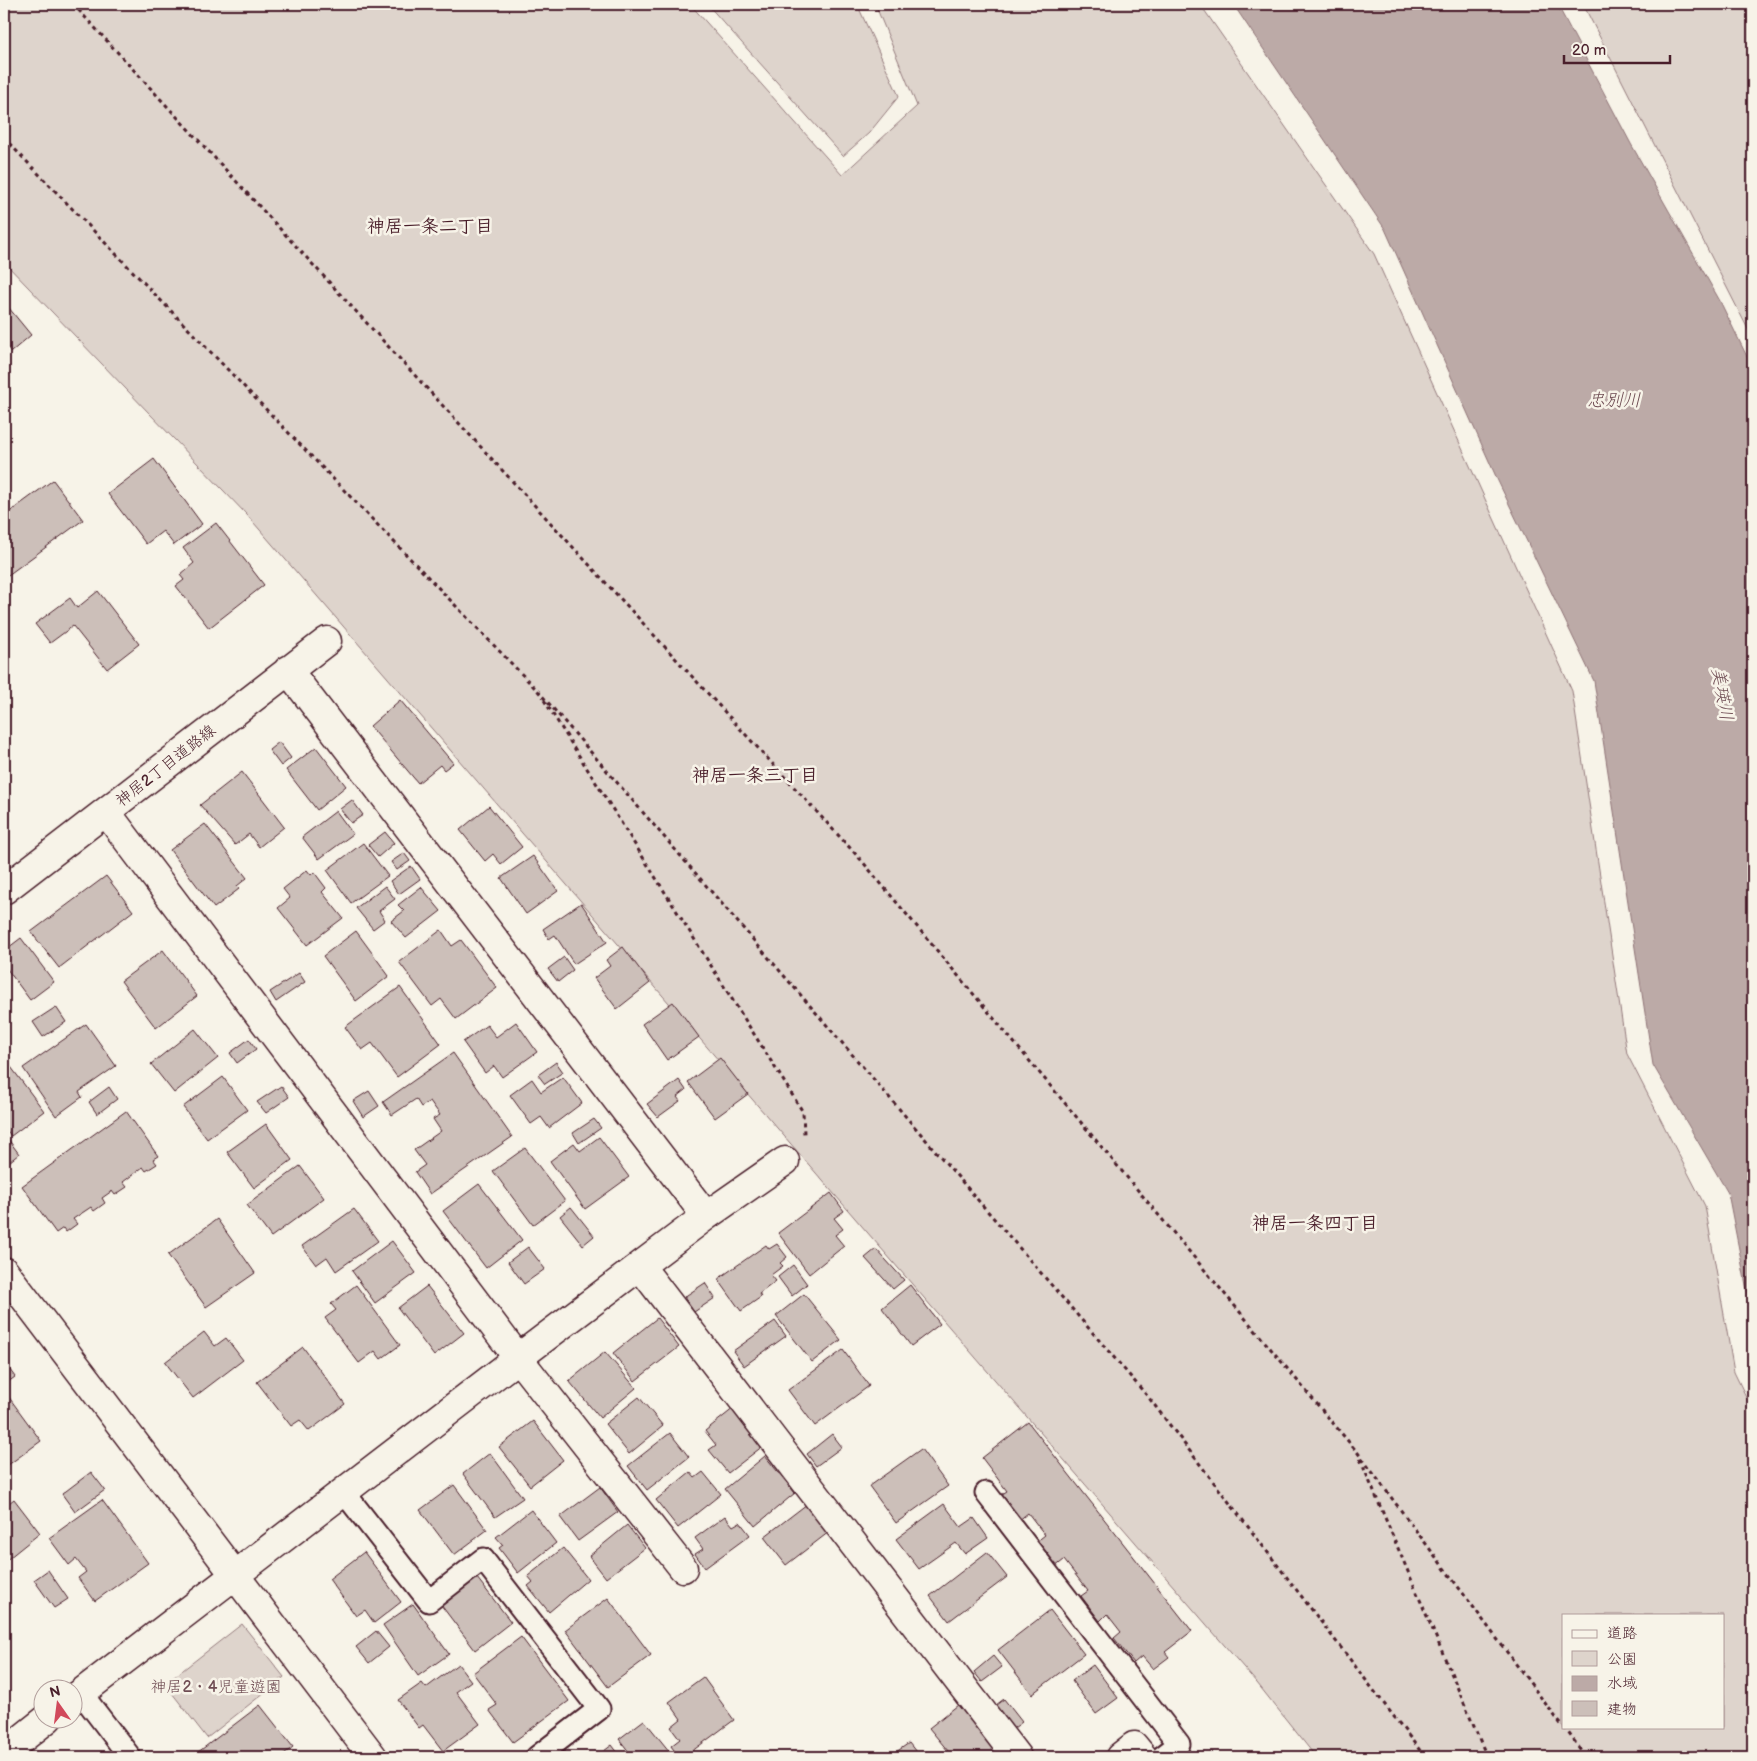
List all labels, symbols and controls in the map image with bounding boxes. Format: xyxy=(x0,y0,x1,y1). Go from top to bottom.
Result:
scale bar xyxy=(1564,32,1671,64)
text: 20 m xyxy=(1572,41,1606,60)
district label: 神居一条二丁目 xyxy=(367,216,493,237)
water label: 忠別川 xyxy=(1587,390,1641,411)
water label: 美瑛川 xyxy=(1707,666,1737,722)
street label: 神居2丁目道路線 xyxy=(112,721,220,811)
district label: 神居一条三丁目 xyxy=(692,765,818,786)
district label: 神居一条四丁目 xyxy=(1252,1213,1378,1234)
legend xyxy=(1562,1614,1724,1728)
text: 道路 xyxy=(1607,1624,1637,1643)
text: 公園 xyxy=(1607,1650,1637,1669)
text: 水域 xyxy=(1607,1674,1637,1693)
north arrow xyxy=(32,1678,82,1728)
park label: 神居2・4児童遊園 xyxy=(150,1678,282,1697)
text: N xyxy=(48,1682,62,1701)
text: 建物 xyxy=(1607,1700,1637,1719)

